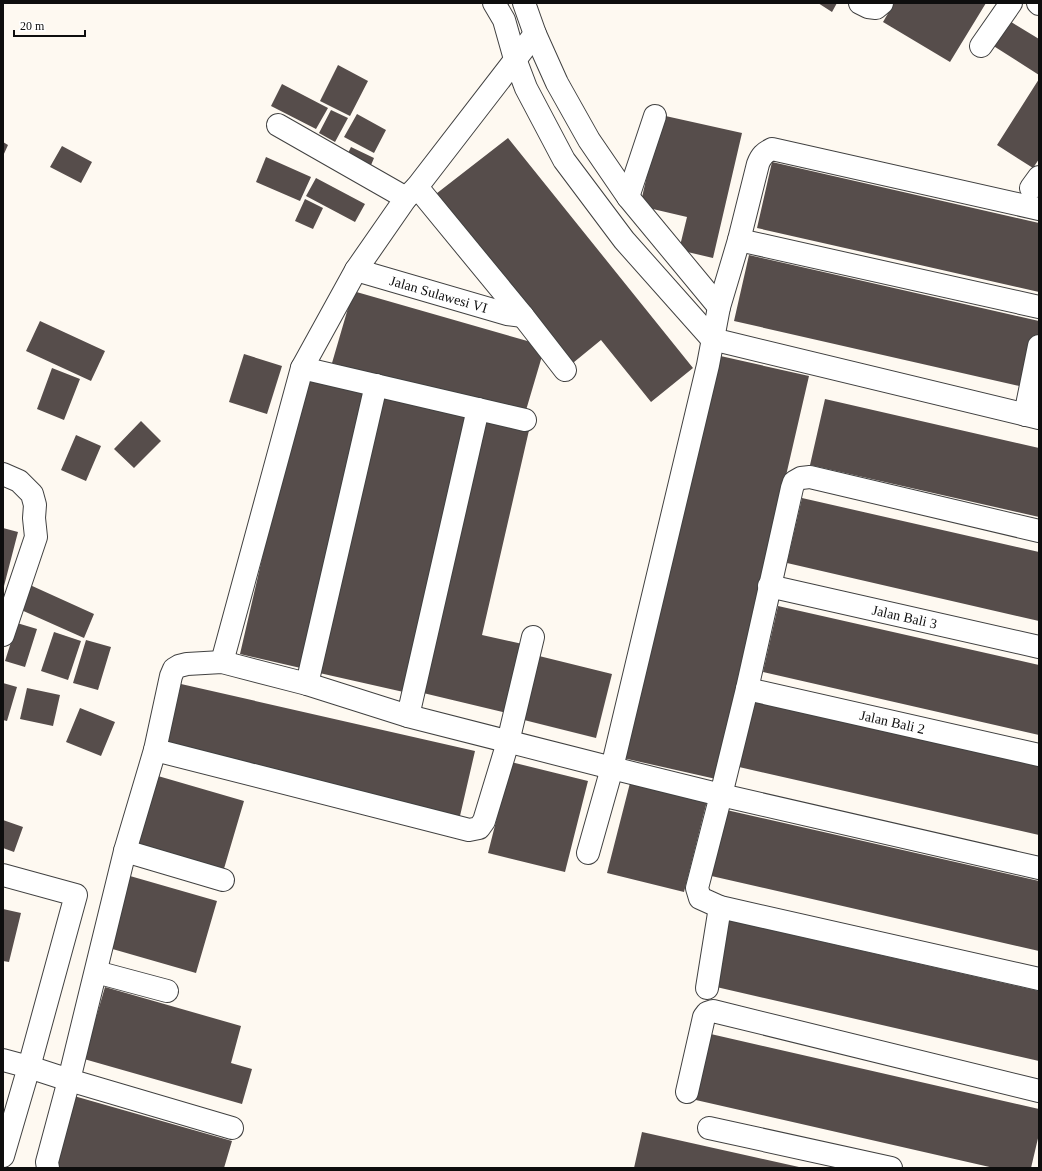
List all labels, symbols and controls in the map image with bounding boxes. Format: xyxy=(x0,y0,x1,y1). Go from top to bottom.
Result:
scale bar xyxy=(14,12,85,38)
text: 20 m xyxy=(20,19,45,33)
street label: Jalan Sulawesi VI xyxy=(388,273,489,315)
street label: Jalan Bali 3 xyxy=(871,602,938,631)
street label: Jalan Bali 2 xyxy=(858,707,926,736)

